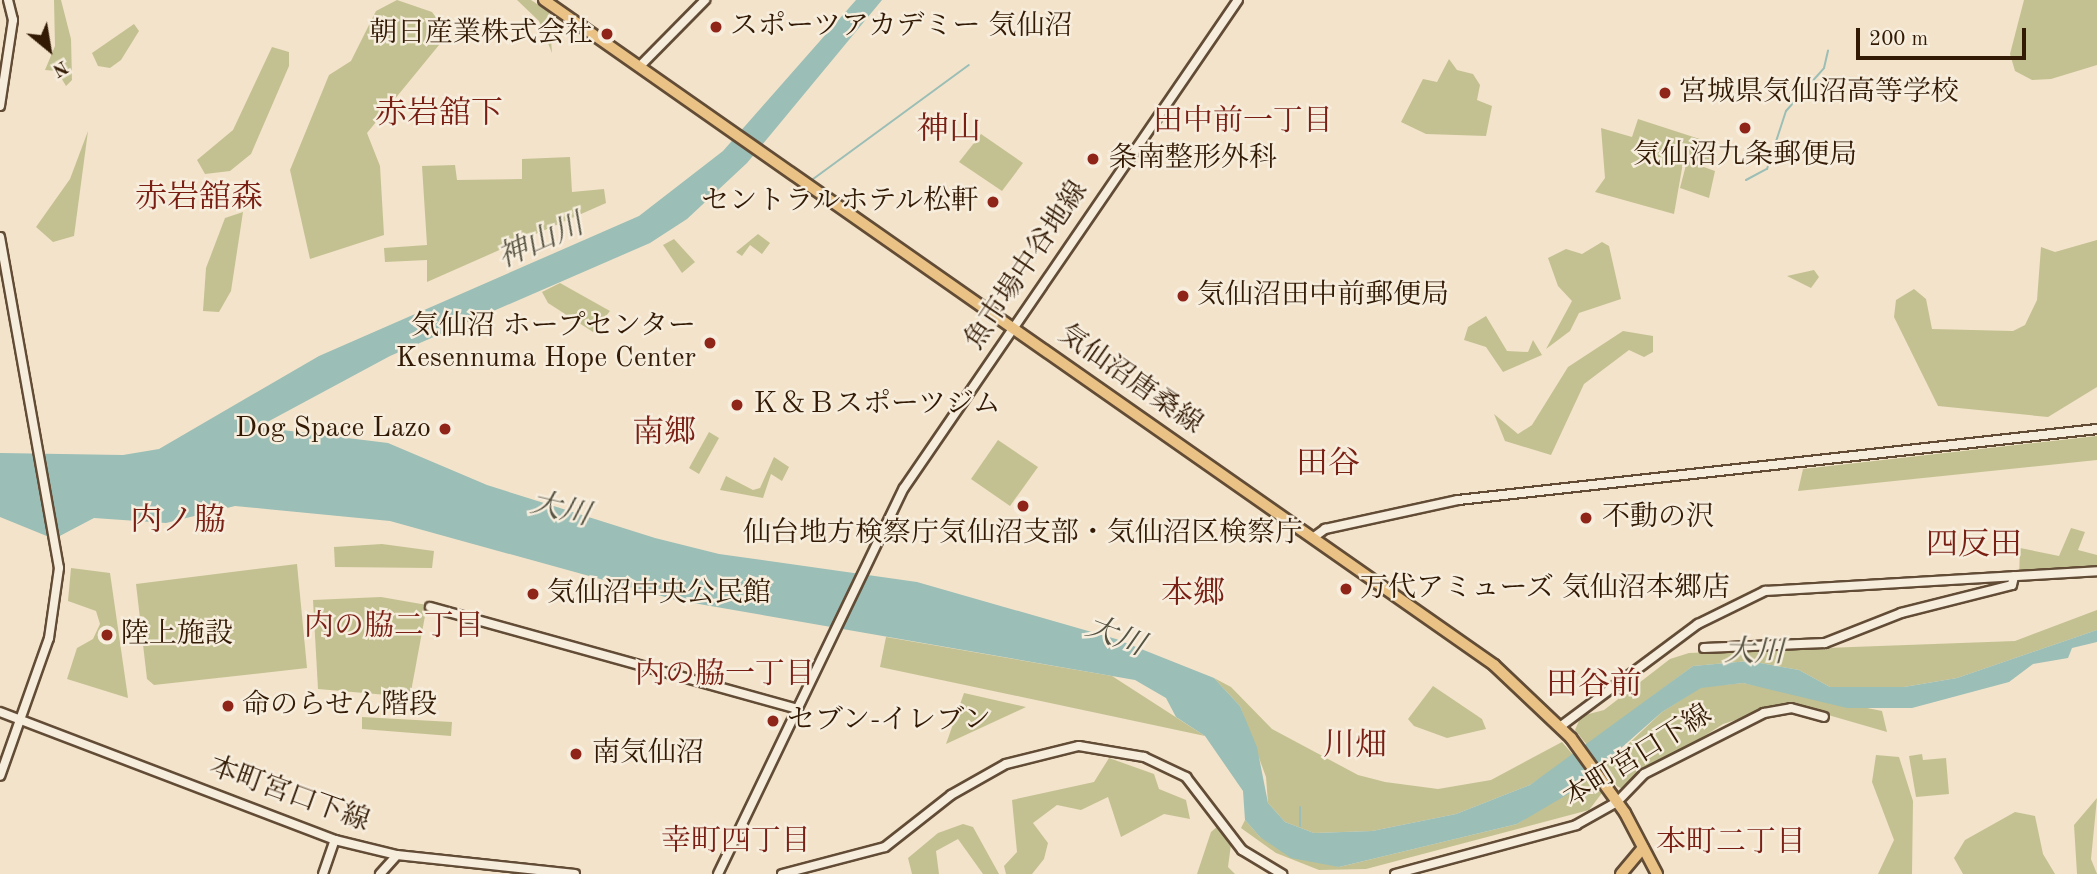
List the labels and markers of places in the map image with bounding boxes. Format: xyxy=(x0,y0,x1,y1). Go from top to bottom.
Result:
place label: スポーツアカデミー 気仙沼 xyxy=(730,10,1074,44)
place label: 朝日産業株式会社 xyxy=(369,17,593,51)
marker: スポーツアカデミー 気仙沼 xyxy=(708,19,724,35)
marker: 朝日産業株式会社 xyxy=(599,26,615,42)
place label: 宮城県気仙沼高等学校 xyxy=(1679,76,1959,110)
marker: 宮城県気仙沼高等学校 xyxy=(1657,85,1673,101)
marker: 気仙沼九条郵便局 xyxy=(1737,120,1753,136)
place label: 気仙沼九条郵便局 xyxy=(1633,139,1857,173)
place label: 条南整形外科 xyxy=(1109,142,1277,176)
marker: 条南整形外科 xyxy=(1083,149,1103,169)
place label: セントラルホテル松軒 xyxy=(699,185,979,219)
marker: セントラルホテル松軒 xyxy=(985,194,1001,210)
place label: 気仙沼田中前郵便局 xyxy=(1197,279,1449,313)
marker: 気仙沼田中前郵便局 xyxy=(1175,288,1191,304)
place label: 気仙沼 ホープセンター Kesennuma Hope Center xyxy=(396,310,696,376)
marker: 気仙沼 ホープセンター Kesennuma Hope Center xyxy=(702,335,718,351)
place label: Ｋ＆Ｂスポーツジム xyxy=(751,388,1003,422)
marker: Ｋ＆Ｂスポーツジム xyxy=(729,397,745,413)
place label: Dog Space Lazo xyxy=(235,412,431,446)
marker: Dog Space Lazo xyxy=(437,421,453,437)
marker: 仙台地方検察庁気仙沼支部・気仙沼区検察庁 xyxy=(1015,498,1031,514)
place label: 不動の沢 xyxy=(1602,501,1714,535)
marker: 不動の沢 xyxy=(1576,508,1596,528)
place label: 仙台地方検察庁気仙沼支部・気仙沼区検察庁 xyxy=(743,517,1303,551)
place label: 万代アミューズ 気仙沼本郷店 xyxy=(1360,572,1732,606)
place label: 気仙沼中央公民館 xyxy=(547,577,771,611)
marker: 万代アミューズ 気仙沼本郷店 xyxy=(1338,581,1354,597)
marker: 気仙沼中央公民館 xyxy=(525,586,541,602)
place label: 陸上施設 xyxy=(121,618,233,652)
marker: 陸上施設 xyxy=(99,627,115,643)
place label: 命のらせん階段 xyxy=(242,689,438,723)
marker: 命のらせん階段 xyxy=(220,698,236,714)
place label: セブン-イレブン xyxy=(787,704,993,738)
marker: セブン-イレブン xyxy=(765,713,781,729)
place label: 南気仙沼 xyxy=(592,737,704,771)
marker: 南気仙沼 xyxy=(566,744,586,764)

